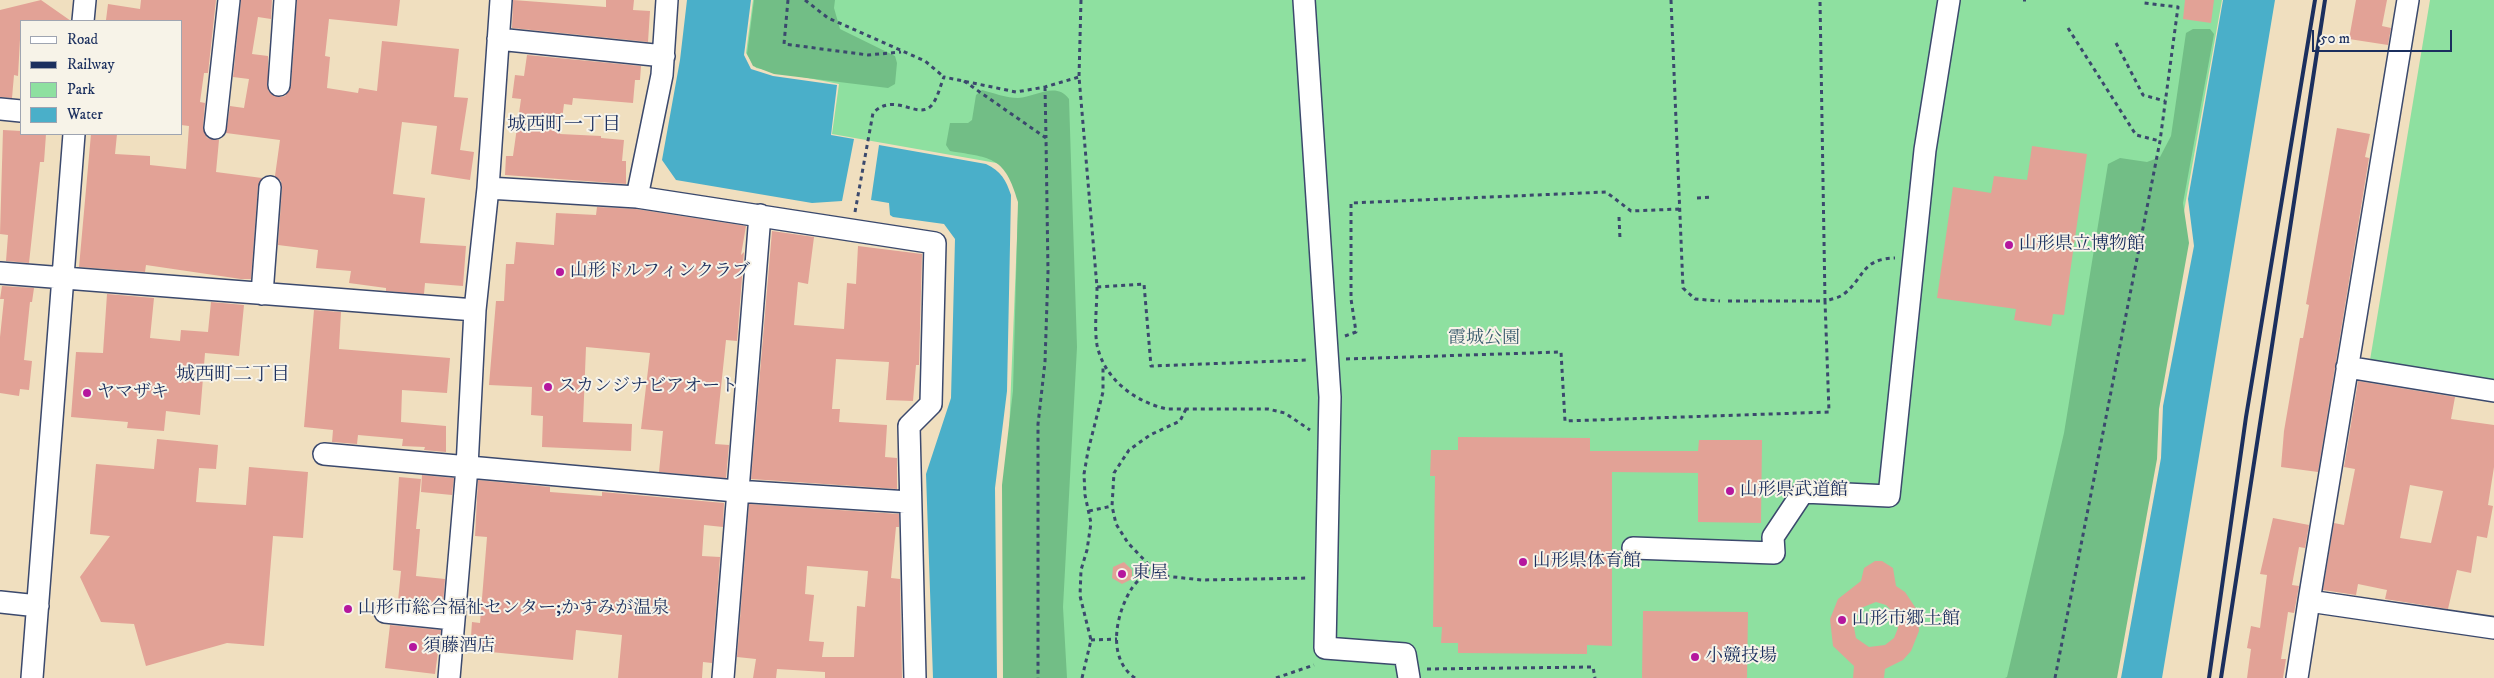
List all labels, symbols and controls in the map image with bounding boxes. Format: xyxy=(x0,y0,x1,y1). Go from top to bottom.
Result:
legend xyxy=(20,20,182,135)
scale bar xyxy=(2314,20,2454,52)
text: 50 m xyxy=(2320,29,2350,48)
text: Road xyxy=(67,30,98,49)
text: Railway xyxy=(67,55,115,74)
text: Park xyxy=(67,80,95,99)
text: Water xyxy=(67,105,103,124)
district label: 城西町一丁目 xyxy=(507,115,621,137)
place label: 山形県立博物館 xyxy=(2019,234,2145,256)
marker: 山形県立博物館 xyxy=(2003,239,2015,251)
place label: 山形ドルフィンクラブ xyxy=(570,261,750,283)
marker: 山形ドルフィンクラブ xyxy=(554,266,566,278)
park label: 霞城公園 xyxy=(1448,328,1520,350)
district label: 城西町二丁目 xyxy=(176,365,290,387)
place label: スカンジナビアオート xyxy=(558,376,738,398)
marker: スカンジナビアオート xyxy=(542,381,554,393)
place label: ヤマザキ xyxy=(97,382,169,404)
marker: ヤマザキ xyxy=(81,387,93,399)
place label: 山形県武道館 xyxy=(1740,480,1848,502)
marker: 山形県武道館 xyxy=(1724,485,1736,497)
place label: 山形県体育館 xyxy=(1533,551,1641,573)
marker: 山形県体育館 xyxy=(1517,556,1529,568)
place label: 東屋 xyxy=(1132,563,1168,585)
marker: 東屋 xyxy=(1116,568,1128,580)
place label: 山形市総合福祉センター;かすみが温泉 xyxy=(358,598,669,620)
marker: 山形市総合福祉センター;かすみが温泉 xyxy=(342,603,354,615)
place label: 山形市郷土館 xyxy=(1852,609,1960,631)
marker: 山形市郷土館 xyxy=(1836,614,1848,626)
place label: 須藤酒店 xyxy=(423,636,495,658)
marker: 須藤酒店 xyxy=(407,641,419,653)
place label: 小競技場 xyxy=(1705,646,1777,668)
marker: 小競技場 xyxy=(1689,651,1701,663)

